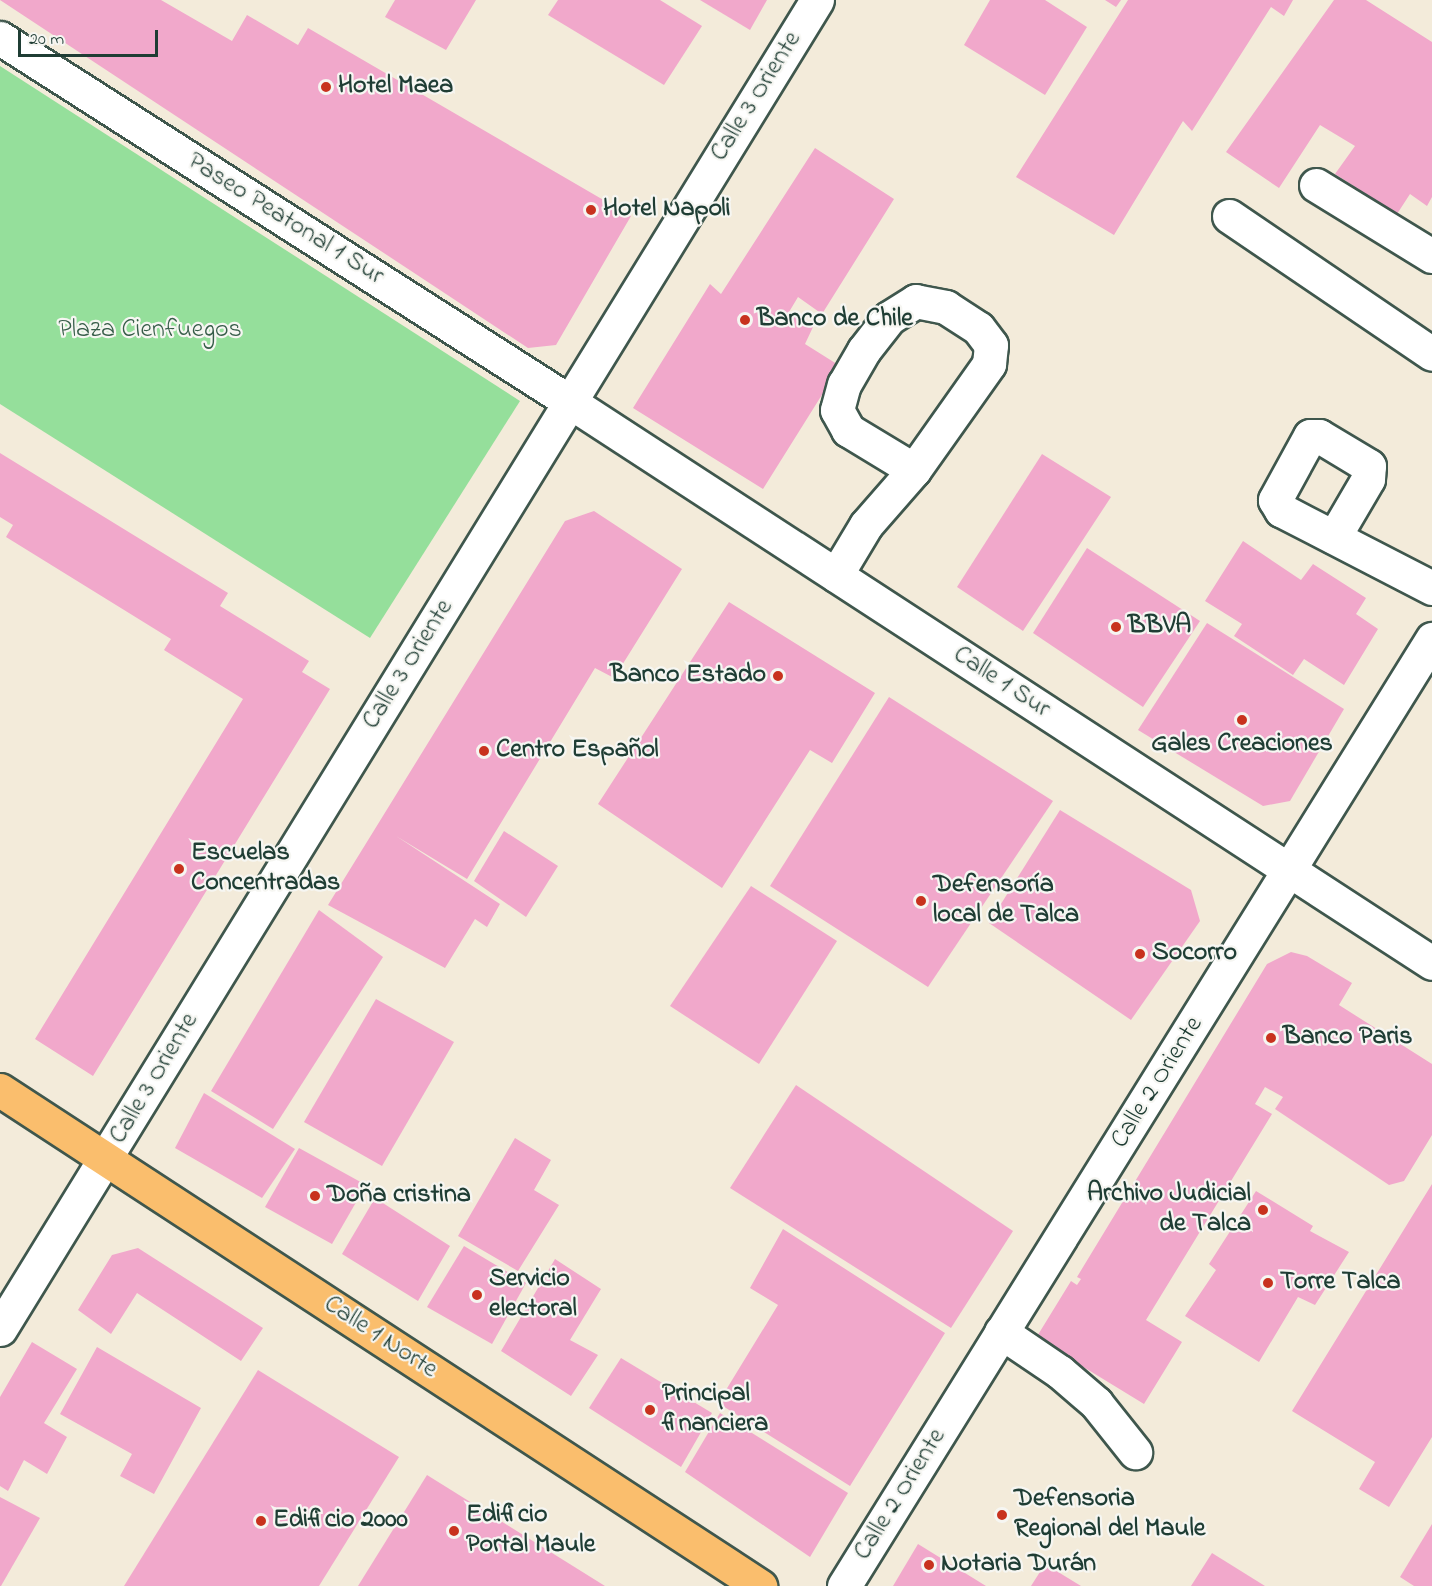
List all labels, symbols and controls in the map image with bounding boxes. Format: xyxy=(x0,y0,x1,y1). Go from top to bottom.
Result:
scale bar xyxy=(21,18,160,56)
street label: Calle 3 Oriente xyxy=(705,26,809,168)
text: 20 m xyxy=(29,27,64,53)
place label: Hotel Maea xyxy=(338,71,453,103)
marker: Hotel Maea xyxy=(319,80,333,94)
street label: Paseo Peatonal 1 Sur xyxy=(181,147,389,293)
place label: Hotel Napoli xyxy=(603,194,730,226)
marker: Hotel Napoli xyxy=(584,203,598,217)
place label: Banco de Chile xyxy=(757,304,913,336)
marker: Banco de Chile xyxy=(738,313,752,327)
park label: Plaza Cienfuegos xyxy=(58,315,242,347)
street label: Calle 3 Oriente xyxy=(357,594,461,736)
place label: BBVA xyxy=(1128,611,1191,643)
marker: BBVA xyxy=(1109,620,1123,634)
street label: Calle 1 Sur xyxy=(947,640,1055,726)
place label: Banco Estado xyxy=(610,660,766,692)
marker: Banco Estado xyxy=(771,669,785,683)
marker: Gales Creaciones xyxy=(1235,713,1249,727)
place label: Gales Creaciones xyxy=(1151,729,1333,761)
place label: Centro Español xyxy=(496,735,659,767)
marker: Centro Español xyxy=(477,744,491,758)
place label: Escuelas Concentradas xyxy=(191,838,340,900)
marker: Escuelas Concentradas xyxy=(172,862,186,876)
place label: Defensoría local de Talca xyxy=(933,870,1079,932)
marker: Defensoría local de Talca xyxy=(914,894,928,908)
place label: Socorro xyxy=(1152,938,1237,970)
marker: Socorro xyxy=(1133,947,1147,961)
street label: Calle 3 Oriente xyxy=(104,1008,206,1150)
street label: Calle 2 Oriente xyxy=(1105,1011,1211,1155)
place label: Banco Paris xyxy=(1283,1022,1412,1054)
marker: Banco Paris xyxy=(1264,1031,1278,1045)
place label: Archivo Judicial de Talca xyxy=(1087,1179,1251,1240)
place label: Doña cristina xyxy=(327,1180,471,1212)
marker: Doña cristina xyxy=(308,1189,322,1203)
marker: Archivo Judicial de Talca xyxy=(1256,1203,1270,1217)
place label: Servicio electoral xyxy=(489,1264,577,1326)
place label: Torre Talca xyxy=(1280,1267,1401,1299)
marker: Torre Talca xyxy=(1261,1276,1275,1290)
marker: Servicio electoral xyxy=(470,1288,484,1302)
street label: Calle 1 Norte xyxy=(317,1290,443,1386)
place label: Principal financiera xyxy=(662,1379,768,1440)
marker: Principal financiera xyxy=(643,1403,657,1417)
street label: Calle 2 Oriente xyxy=(848,1423,954,1567)
place label: Defensoria Regional del Maule xyxy=(1014,1484,1205,1546)
place label: Edificio Portal Maule xyxy=(466,1500,595,1562)
place label: Edificio 2000 xyxy=(273,1505,408,1537)
marker: Defensoria Regional del Maule xyxy=(995,1508,1009,1522)
marker: Edificio 2000 xyxy=(254,1514,268,1528)
marker: Edificio Portal Maule xyxy=(447,1524,461,1538)
place label: Notaria Durán xyxy=(941,1549,1096,1581)
marker: Notaria Durán xyxy=(922,1558,936,1572)

